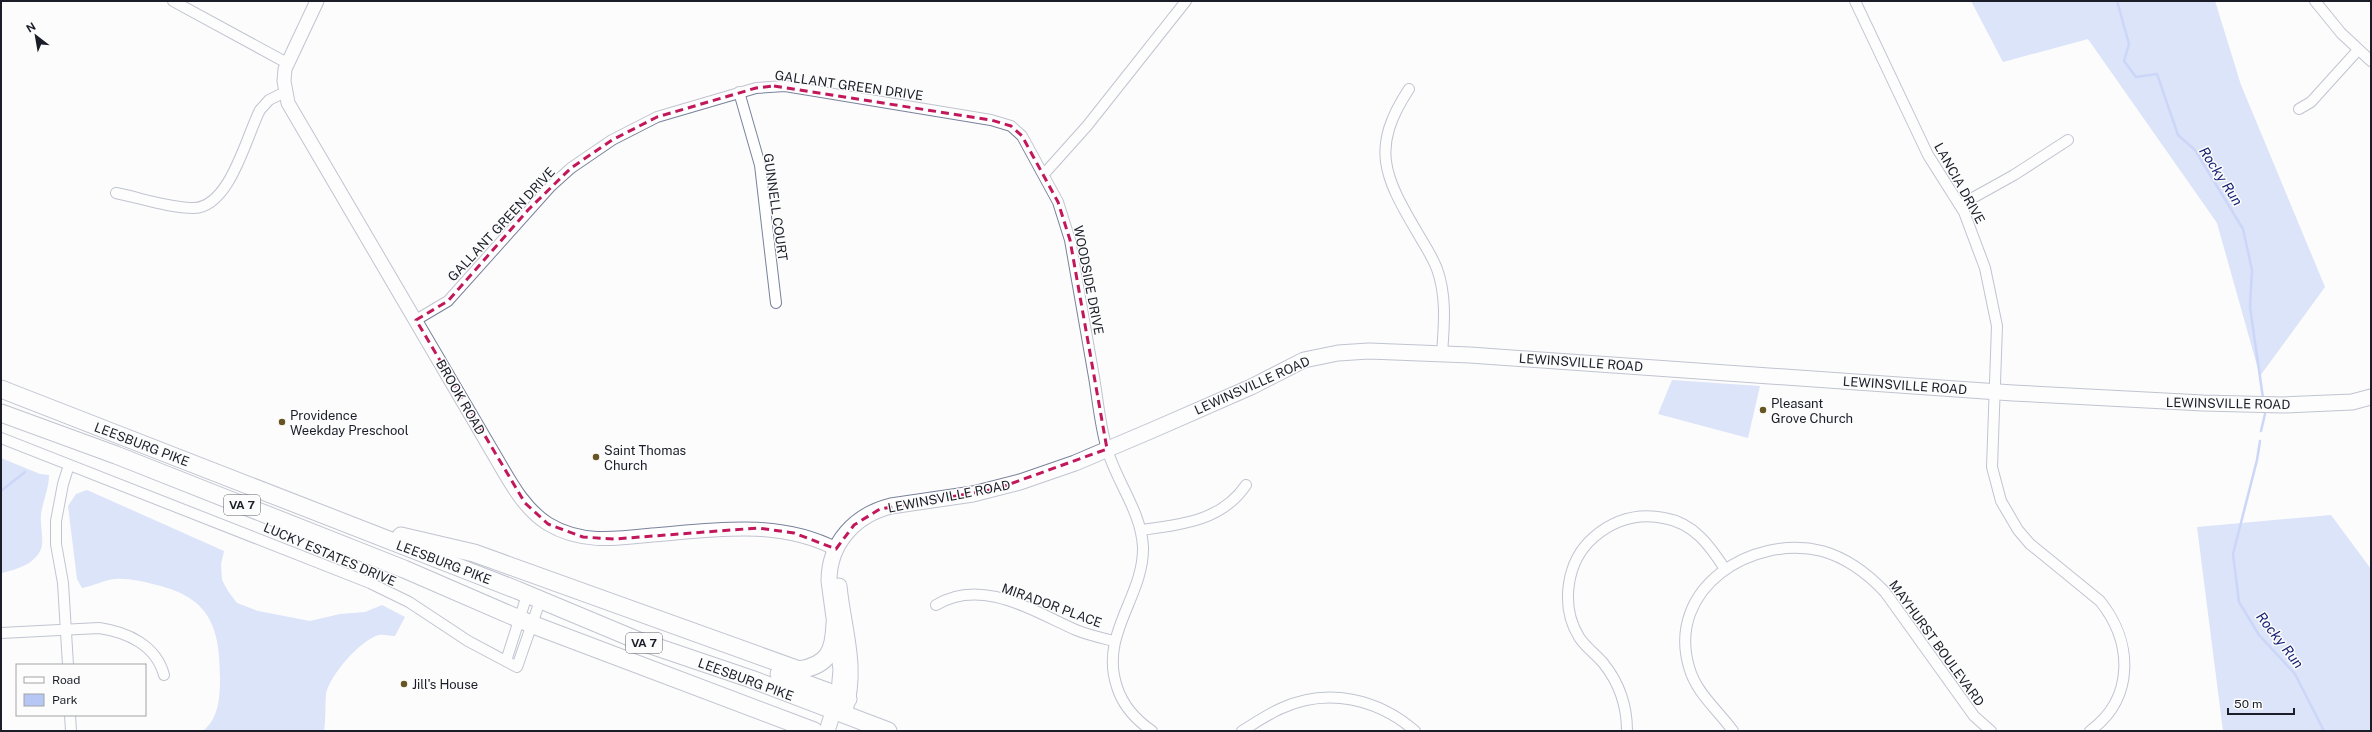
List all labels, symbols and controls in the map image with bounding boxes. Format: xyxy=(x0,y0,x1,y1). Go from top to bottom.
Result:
north arrow xyxy=(16,16,56,56)
text: N xyxy=(24,20,38,35)
street label: GALLANT GREEN DRIVE xyxy=(774,68,924,103)
street label: LANCIA DRIVE xyxy=(1931,140,1988,226)
water label: Rocky Run xyxy=(2196,144,2246,209)
street label: GUNNELL COURT xyxy=(761,152,791,262)
street label: GALLANT GREEN DRIVE xyxy=(445,164,558,284)
street label: WOODSIDE DRIVE xyxy=(1071,224,1106,336)
street label: LEWINSVILLE ROAD xyxy=(1518,351,1644,374)
street label: LEWINSVILLE ROAD xyxy=(1192,353,1312,418)
street label: BROOK ROAD xyxy=(433,357,488,438)
street label: LEWINSVILLE ROAD xyxy=(1842,374,1968,397)
street label: LEWINSVILLE ROAD xyxy=(2166,395,2290,412)
place label: Pleasant Grove Church xyxy=(1771,396,1853,426)
marker: Pleasant Grove Church xyxy=(1758,405,1768,415)
place label: Providence Weekday Preschool xyxy=(290,408,409,438)
marker: Providence Weekday Preschool xyxy=(277,417,287,427)
street label: LEESBURG PIKE xyxy=(92,419,191,469)
place label: Saint Thomas Church xyxy=(604,443,686,473)
marker: Saint Thomas Church xyxy=(591,452,601,462)
street label: LEWINSVILLE ROAD xyxy=(887,477,1012,516)
road number: VA 7 xyxy=(224,495,260,515)
street label: LUCKY ESTATES DRIVE xyxy=(261,520,398,589)
street label: LEESBURG PIKE xyxy=(394,537,493,587)
street label: MAYHURST BOULEVARD xyxy=(1886,578,1987,709)
street label: MIRADOR PLACE xyxy=(1000,580,1104,631)
water label: Rocky Run xyxy=(2253,609,2307,671)
road number: VA 7 xyxy=(626,633,662,653)
street label: LEESBURG PIKE xyxy=(696,655,796,704)
legend xyxy=(16,664,146,716)
text: Road xyxy=(52,673,80,687)
place label: Jill's House xyxy=(412,677,478,692)
marker: Jill's House xyxy=(399,679,409,689)
scale bar xyxy=(2228,690,2294,716)
text: Park xyxy=(52,693,78,707)
text: 50 m xyxy=(2234,697,2262,711)

